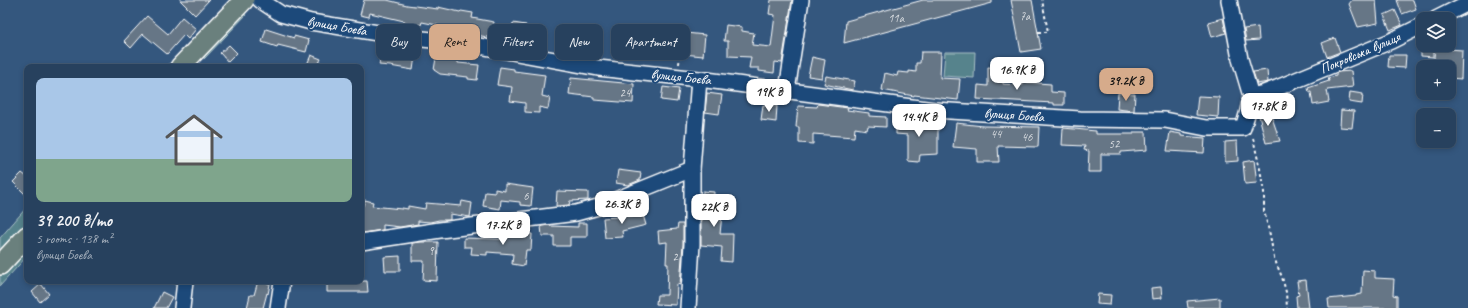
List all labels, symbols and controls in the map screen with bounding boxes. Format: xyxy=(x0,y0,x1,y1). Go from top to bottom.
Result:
house number: 7а xyxy=(1020,8,1031,24)
house number: 11а xyxy=(888,10,905,26)
street label: вулиця Боєва xyxy=(306,12,369,40)
map controls xyxy=(1416,12,1456,148)
button: layers xyxy=(1416,12,1456,52)
chip: Buy xyxy=(376,24,421,60)
chip: Rent xyxy=(429,24,480,60)
chip: Filters xyxy=(488,24,547,60)
chip: New xyxy=(555,24,603,60)
chip: Apartment xyxy=(611,24,690,60)
street label: Покровська вулиця xyxy=(1317,28,1404,77)
pin: 16.9K ₴ xyxy=(980,57,1054,91)
button: + xyxy=(1416,60,1456,100)
text: 16.9K ₴ xyxy=(999,62,1035,78)
street label: вулиця Боєва xyxy=(650,65,713,89)
pin: 39.2K ₴ xyxy=(1089,68,1163,102)
text: 39.2K ₴ xyxy=(1108,73,1144,89)
pin: 19K ₴ xyxy=(741,79,797,113)
text: 19K ₴ xyxy=(755,84,783,100)
house number: 24 xyxy=(620,85,632,101)
pin: 17.8K ₴ xyxy=(1231,93,1305,127)
text: 17.8K ₴ xyxy=(1250,98,1286,114)
icon: home xyxy=(158,104,230,176)
pin: 14.4K ₴ xyxy=(882,104,956,138)
street label: вулиця Боєва xyxy=(983,104,1045,126)
button: − xyxy=(1416,108,1456,148)
text: 14.4K ₴ xyxy=(901,109,937,125)
house number: 44 xyxy=(991,126,1003,142)
house number: 46 xyxy=(1022,129,1033,145)
house number: 52 xyxy=(1109,136,1121,152)
house number: 6 xyxy=(523,188,529,204)
pin: 26.3K ₴ xyxy=(585,191,659,225)
pin: 22K ₴ xyxy=(686,194,742,228)
text: 26.3K ₴ xyxy=(604,196,640,212)
text: 22K ₴ xyxy=(700,199,728,215)
text: 39 200 ₴/mo xyxy=(36,210,112,231)
pin: 17.2K ₴ xyxy=(466,212,540,246)
text: 17.2K ₴ xyxy=(485,217,521,233)
text: 5 rooms · 138 m² xyxy=(36,231,112,247)
house number: 9 xyxy=(428,243,435,259)
text: вулиця Боєва xyxy=(36,247,92,263)
house number: 2 xyxy=(672,249,679,265)

